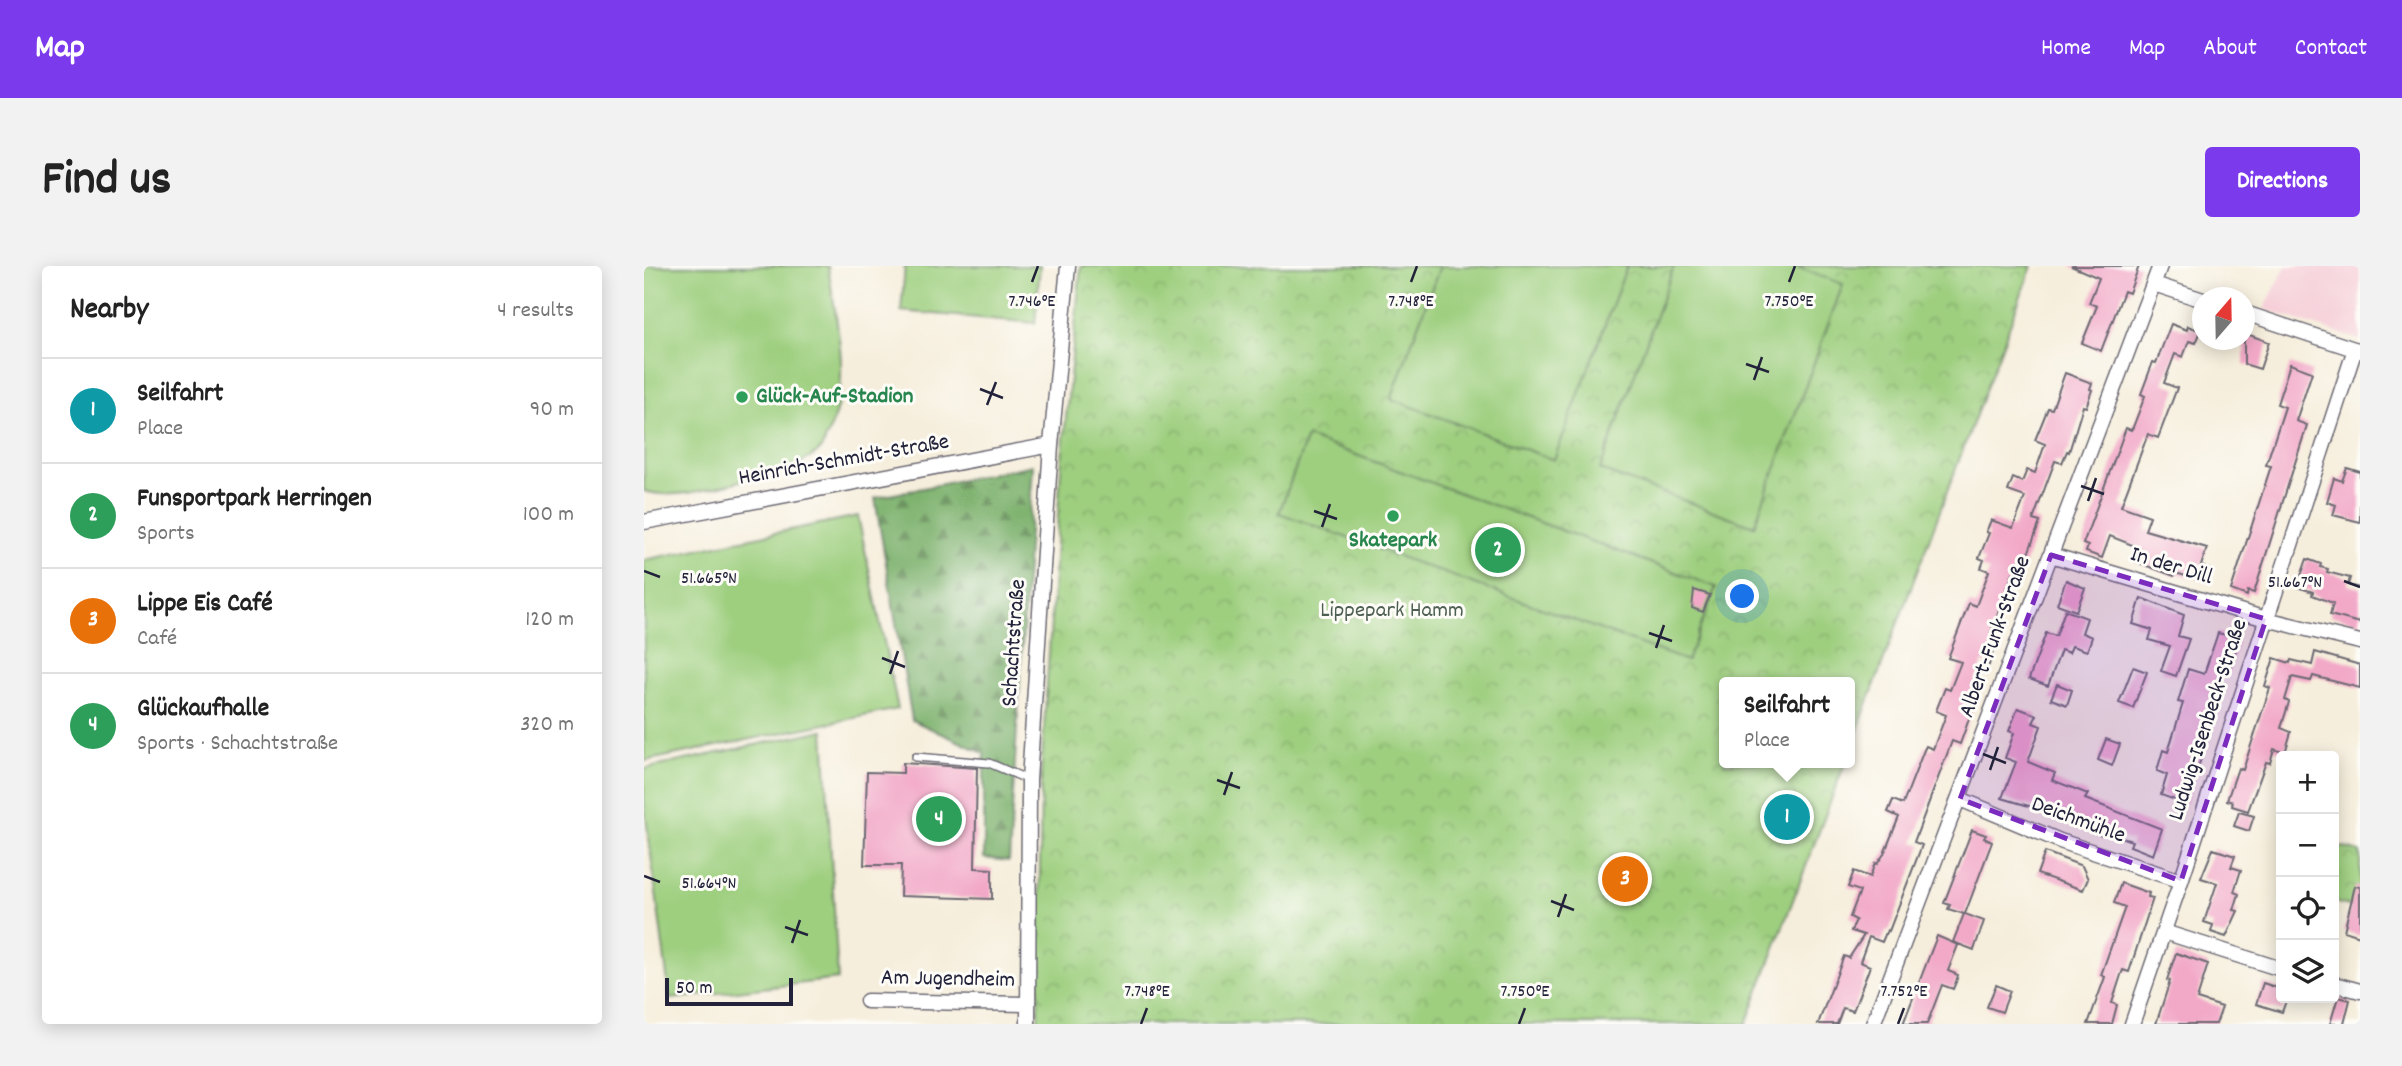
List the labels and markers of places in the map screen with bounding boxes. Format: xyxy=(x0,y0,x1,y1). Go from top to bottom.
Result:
place label: Glück-Auf-Stadion xyxy=(756,381,914,414)
marker: Glück-Auf-Stadion xyxy=(734,389,750,405)
marker: Skatepark xyxy=(1385,508,1401,524)
pin: 2 xyxy=(1475,524,1521,576)
place label: Skatepark xyxy=(1349,525,1438,558)
pin: 1 xyxy=(1764,791,1810,843)
pin: 4 xyxy=(916,793,962,845)
pin: 3 xyxy=(1602,853,1648,905)

